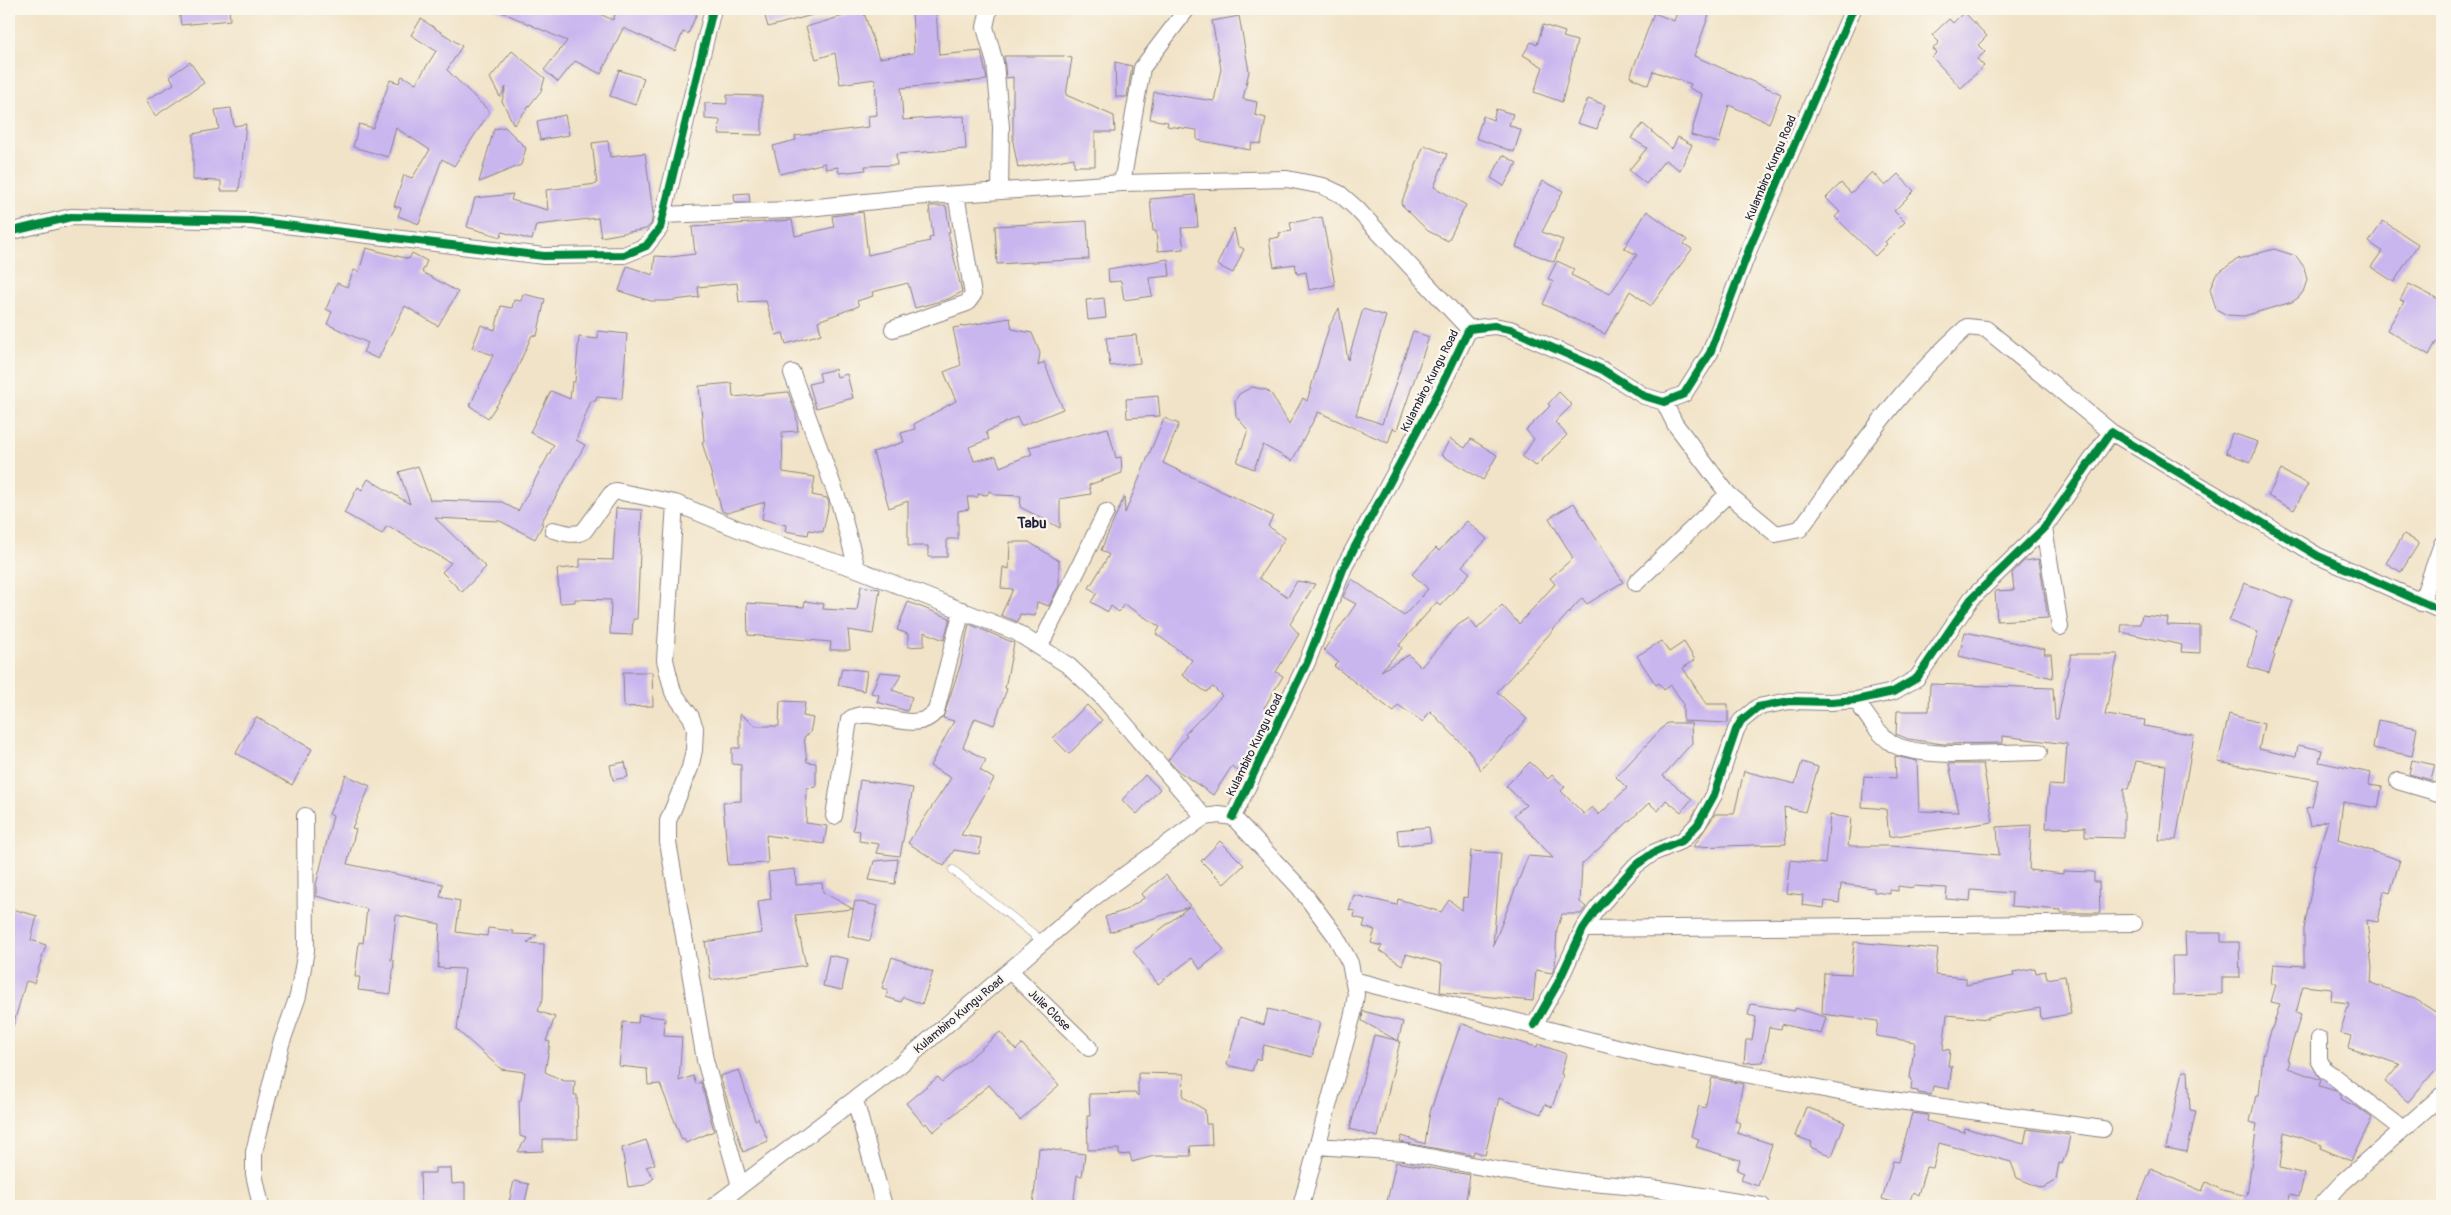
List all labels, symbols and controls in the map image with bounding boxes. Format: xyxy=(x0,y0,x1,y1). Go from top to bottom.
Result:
street label: Kulambiro Kungu Road xyxy=(1742,113,1800,223)
street label: Kulambiro Kungu Road xyxy=(1398,327,1462,435)
district label: Tabu xyxy=(1016,514,1047,533)
street label: Kulambiro Kungu Road xyxy=(1223,691,1287,799)
street label: Kulambiro Kungu Road xyxy=(911,973,1007,1057)
street label: Julie Close xyxy=(1025,986,1073,1034)

